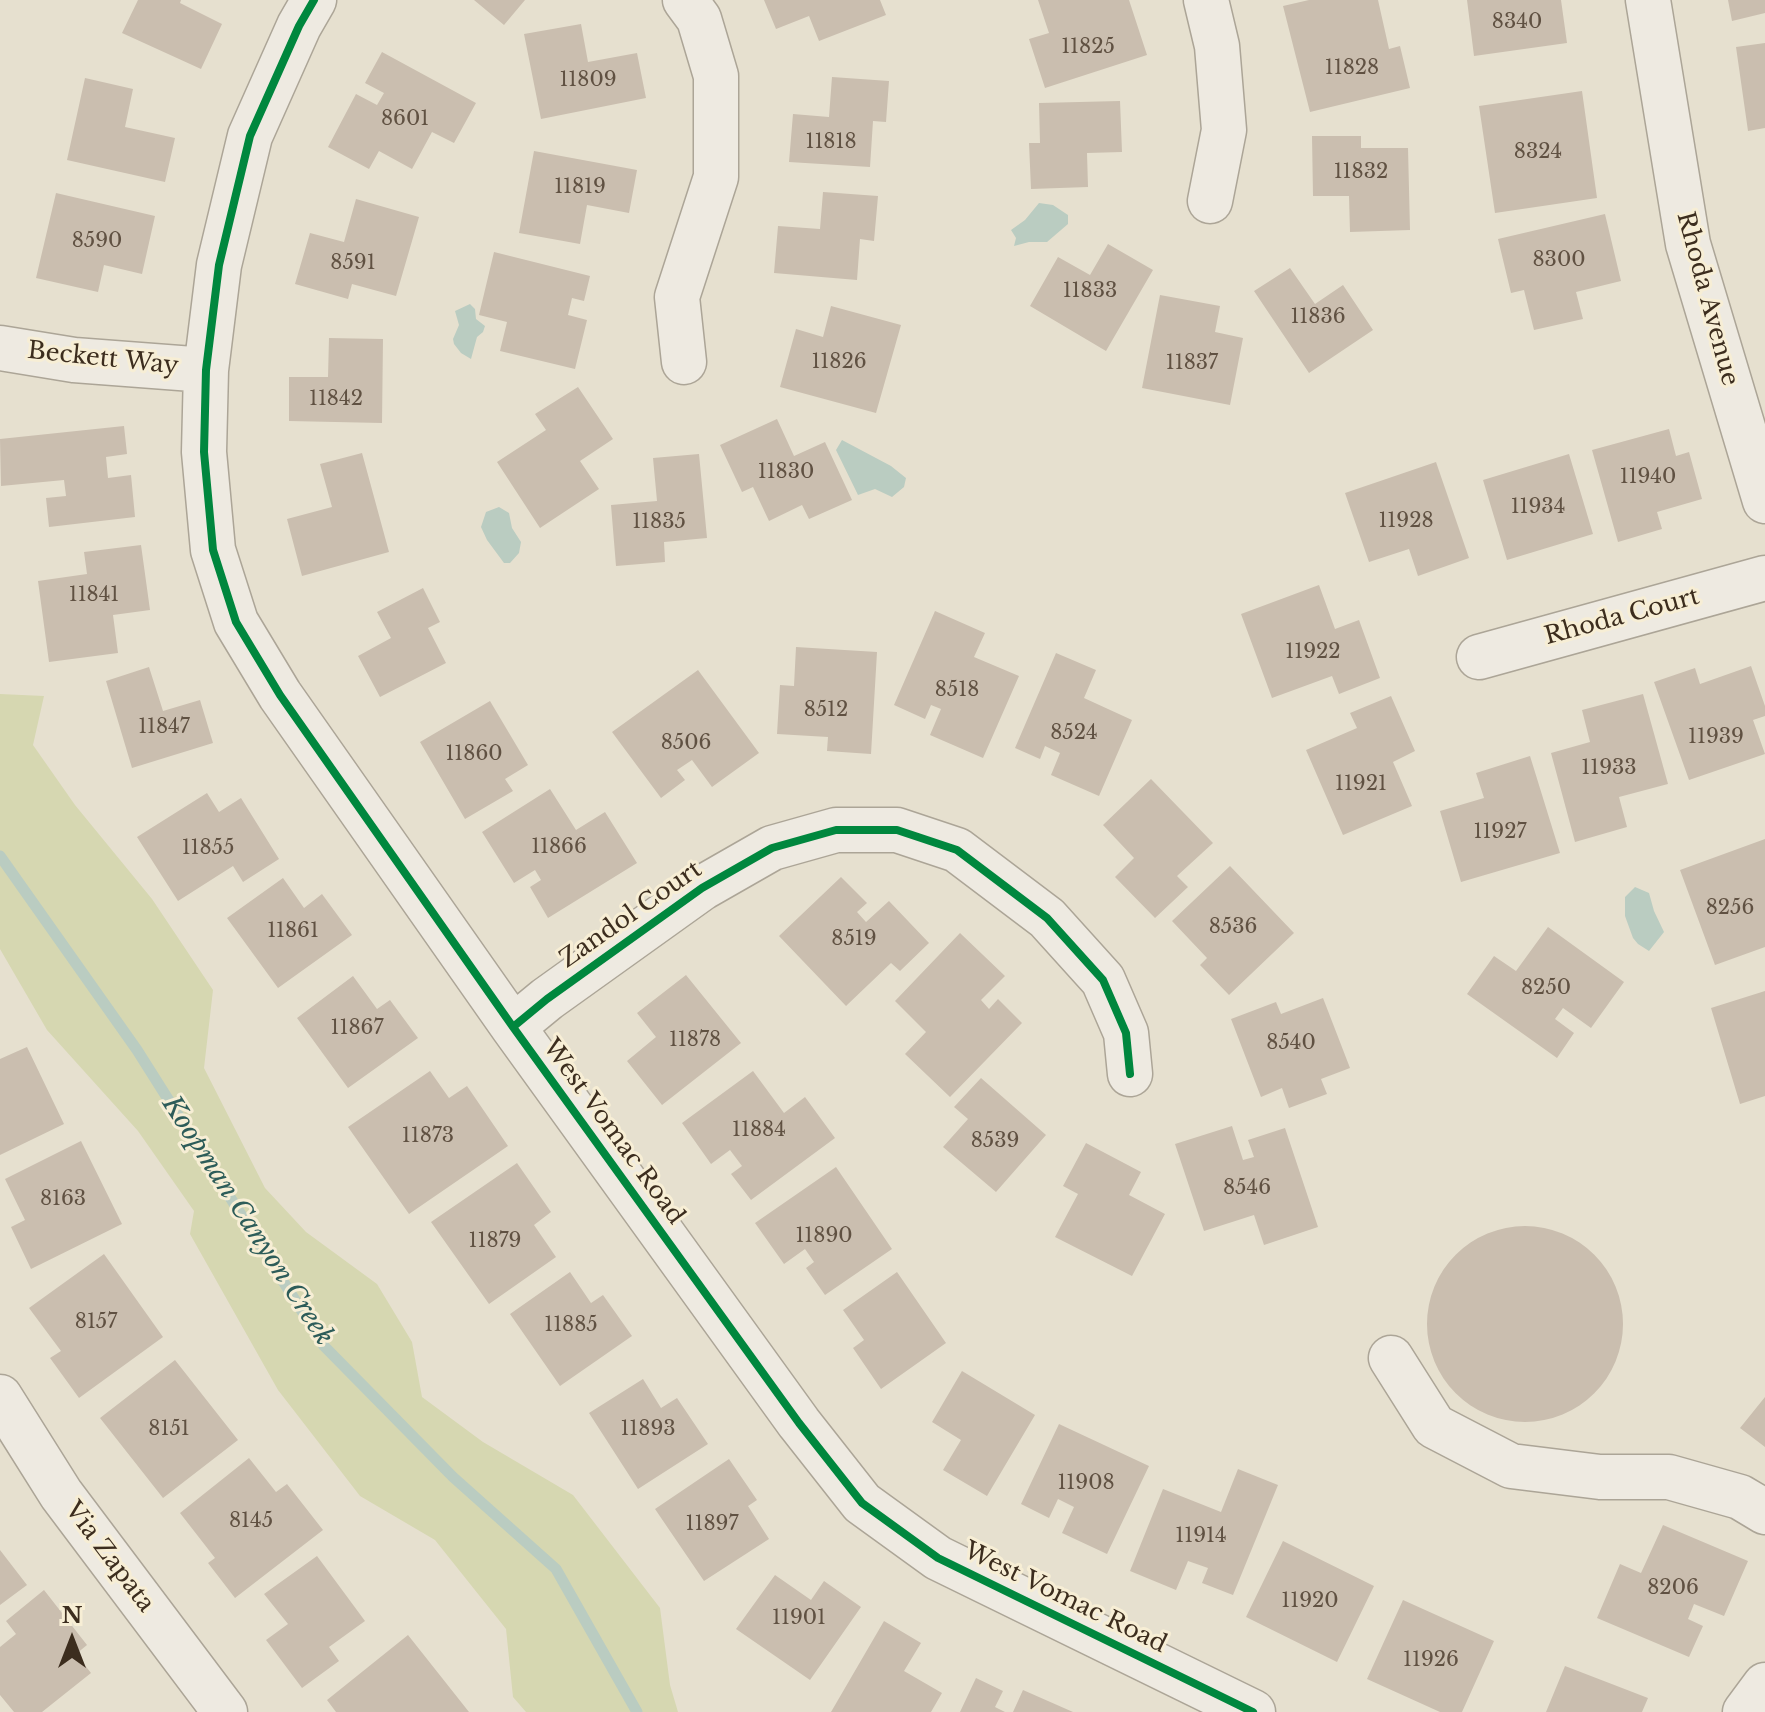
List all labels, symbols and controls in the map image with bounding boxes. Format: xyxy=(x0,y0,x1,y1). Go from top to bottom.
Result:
house number: 8340 xyxy=(1492,10,1542,34)
house number: 11825 xyxy=(1061,35,1115,59)
house number: 11828 xyxy=(1325,56,1379,80)
house number: 11809 xyxy=(559,68,617,92)
house number: 8601 xyxy=(381,107,429,131)
house number: 11818 xyxy=(806,130,856,154)
house number: 8324 xyxy=(1514,140,1562,164)
house number: 11832 xyxy=(1334,160,1388,184)
house number: 11819 xyxy=(554,175,606,199)
street label: Rhoda Avenue xyxy=(1670,209,1744,389)
house number: 8590 xyxy=(72,229,122,253)
house number: 8300 xyxy=(1533,248,1585,272)
house number: 8591 xyxy=(330,251,376,275)
house number: 11833 xyxy=(1063,279,1117,303)
house number: 11836 xyxy=(1290,305,1346,329)
street label: Beckett Way xyxy=(26,337,180,381)
house number: 11826 xyxy=(811,350,867,374)
house number: 11837 xyxy=(1166,351,1218,375)
house number: 11842 xyxy=(309,387,363,411)
house number: 11830 xyxy=(758,460,814,484)
house number: 11940 xyxy=(1620,465,1676,489)
house number: 11934 xyxy=(1511,495,1565,519)
house number: 11928 xyxy=(1378,509,1434,533)
house number: 11835 xyxy=(632,510,686,534)
house number: 11841 xyxy=(69,583,119,607)
street label: Rhoda Court xyxy=(1541,583,1703,651)
house number: 11922 xyxy=(1285,640,1341,664)
house number: 8518 xyxy=(935,678,979,702)
house number: 8512 xyxy=(804,698,848,722)
house number: 11847 xyxy=(138,715,190,739)
house number: 8524 xyxy=(1050,721,1098,745)
house number: 11939 xyxy=(1688,725,1744,749)
house number: 8506 xyxy=(661,731,711,755)
house number: 11860 xyxy=(445,742,503,766)
house number: 11933 xyxy=(1581,756,1637,780)
house number: 11921 xyxy=(1335,772,1387,796)
house number: 11927 xyxy=(1473,820,1527,844)
house number: 11866 xyxy=(531,835,587,859)
house number: 11855 xyxy=(182,836,234,860)
street label: Zandol Court xyxy=(555,855,707,975)
house number: 8256 xyxy=(1706,896,1754,920)
house number: 8536 xyxy=(1209,915,1257,939)
house number: 11861 xyxy=(267,919,319,943)
house number: 8519 xyxy=(831,927,877,951)
house number: 8250 xyxy=(1521,976,1571,1000)
house number: 11867 xyxy=(331,1016,383,1040)
house number: 11878 xyxy=(669,1028,721,1052)
house number: 8540 xyxy=(1266,1031,1316,1055)
street label: West Vomac Road xyxy=(536,1034,690,1230)
water label: Koopman Canyon Creek xyxy=(155,1091,339,1351)
house number: 11884 xyxy=(732,1118,786,1142)
house number: 11873 xyxy=(402,1124,454,1148)
house number: 8539 xyxy=(971,1129,1019,1153)
house number: 8546 xyxy=(1223,1176,1271,1200)
house number: 8163 xyxy=(40,1187,86,1211)
house number: 11890 xyxy=(795,1224,853,1248)
house number: 11879 xyxy=(469,1229,521,1253)
house number: 8157 xyxy=(75,1310,117,1334)
house number: 11885 xyxy=(544,1313,598,1337)
house number: 8151 xyxy=(148,1417,190,1441)
house number: 11893 xyxy=(620,1417,676,1441)
house number: 11908 xyxy=(1057,1471,1115,1495)
street label: Via Zapata xyxy=(58,1496,160,1618)
house number: 8145 xyxy=(229,1509,273,1533)
house number: 11897 xyxy=(686,1512,738,1536)
house number: 11914 xyxy=(1175,1524,1227,1548)
street label: West Vomac Road xyxy=(959,1536,1171,1660)
house number: 8206 xyxy=(1647,1576,1699,1600)
house number: 11920 xyxy=(1281,1589,1339,1613)
north arrow xyxy=(32,1600,112,1680)
text: N xyxy=(62,1602,82,1629)
house number: 11901 xyxy=(772,1606,826,1630)
house number: 11926 xyxy=(1403,1648,1459,1672)

